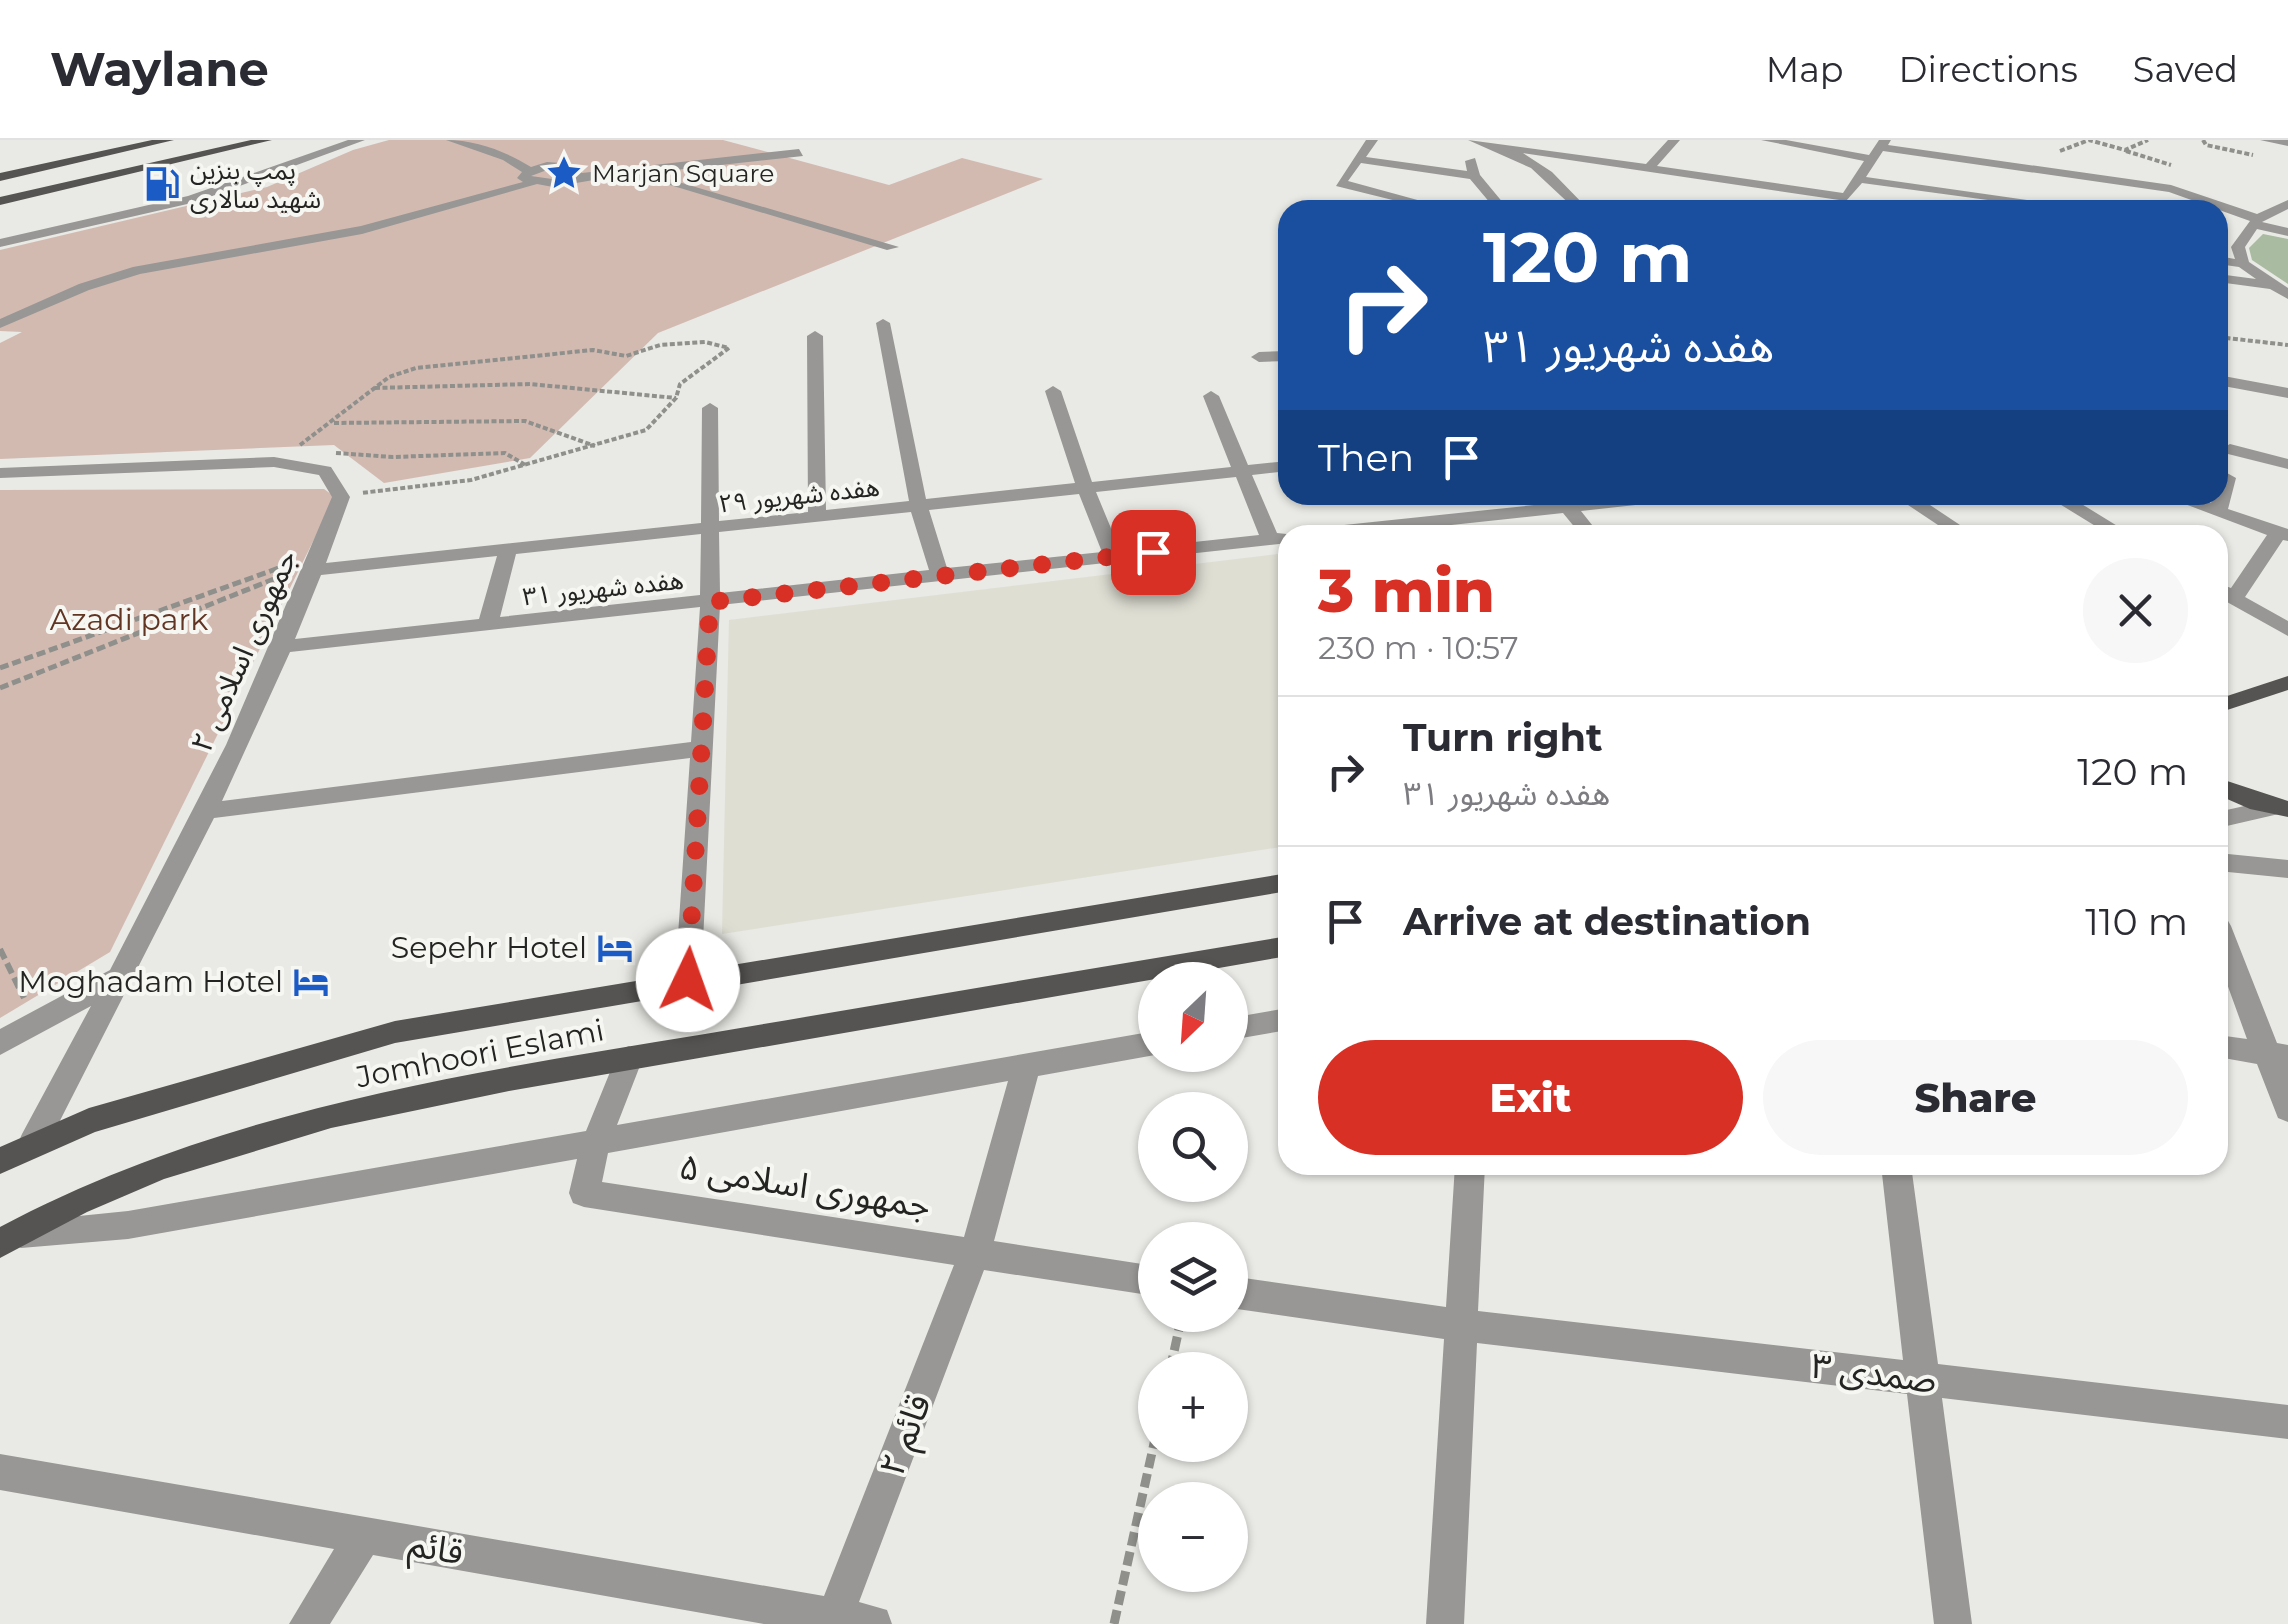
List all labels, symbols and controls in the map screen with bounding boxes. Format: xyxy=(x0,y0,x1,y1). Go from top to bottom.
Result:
text: Waylane xyxy=(50,40,269,98)
text: Map xyxy=(1766,48,1844,91)
text: Directions xyxy=(1899,48,2078,91)
text: Saved xyxy=(2133,48,2238,91)
place icon: Marjan Square xyxy=(545,154,583,192)
place label: پمپ بنزین شهید سالاری xyxy=(190,155,321,214)
place label: Marjan Square xyxy=(592,158,774,188)
fuel station icon: پمپ بنزین شهید سالاری xyxy=(143,165,181,203)
text: 120 m xyxy=(1483,214,1693,300)
icon: right xyxy=(1318,240,1448,370)
text: هفده شهریور ۳۱ xyxy=(1483,318,1774,373)
icon: arrive xyxy=(1434,430,1489,485)
text: Then xyxy=(1318,434,1414,481)
street label: هفده شهریور ۲۹ xyxy=(717,472,881,518)
pin xyxy=(1111,510,1196,595)
icon: arrive xyxy=(1126,525,1181,580)
street label: جمهوری اسلامی ۲ xyxy=(182,544,305,758)
text: 3 min xyxy=(1318,554,1495,627)
button: close xyxy=(2083,558,2188,663)
street label: هفده شهریور ۳۱ xyxy=(521,565,685,611)
park label: Azadi park xyxy=(50,601,208,638)
text: 230 m · 10:57 xyxy=(1318,628,1519,667)
text: Turn right xyxy=(1403,714,1602,761)
icon: right xyxy=(1318,744,1373,799)
text: 120 m xyxy=(2077,748,2188,795)
text: هفده شهریور ۳۱ xyxy=(1403,774,1610,813)
icon: arrive xyxy=(1318,894,1373,949)
text: Arrive at destination xyxy=(1403,898,1811,945)
text: 110 m xyxy=(2085,898,2188,945)
position arrow xyxy=(636,928,740,1032)
place label: Sepehr Hotel xyxy=(391,929,587,966)
hotel icon: Sepehr Hotel xyxy=(596,929,634,967)
north arrow xyxy=(1138,962,1248,1072)
map controls xyxy=(1138,962,1248,1592)
place label: Moghadam Hotel xyxy=(18,963,283,1000)
hotel icon: Moghadam Hotel xyxy=(292,963,330,1001)
street label: Jomhoori Eslami xyxy=(352,1011,607,1096)
button: Exit xyxy=(1318,1040,1743,1155)
button: Share xyxy=(1763,1040,2188,1155)
button: search xyxy=(1138,1092,1248,1202)
street label: جمهوری اسلامی ۵ xyxy=(676,1144,934,1227)
button: layers xyxy=(1138,1222,1248,1332)
street label: صمدی ۳ xyxy=(1809,1343,1939,1402)
button: + xyxy=(1138,1352,1248,1462)
street label: قائم ۲ xyxy=(869,1388,945,1484)
button: − xyxy=(1138,1482,1248,1592)
street label: قائم xyxy=(404,1522,467,1579)

